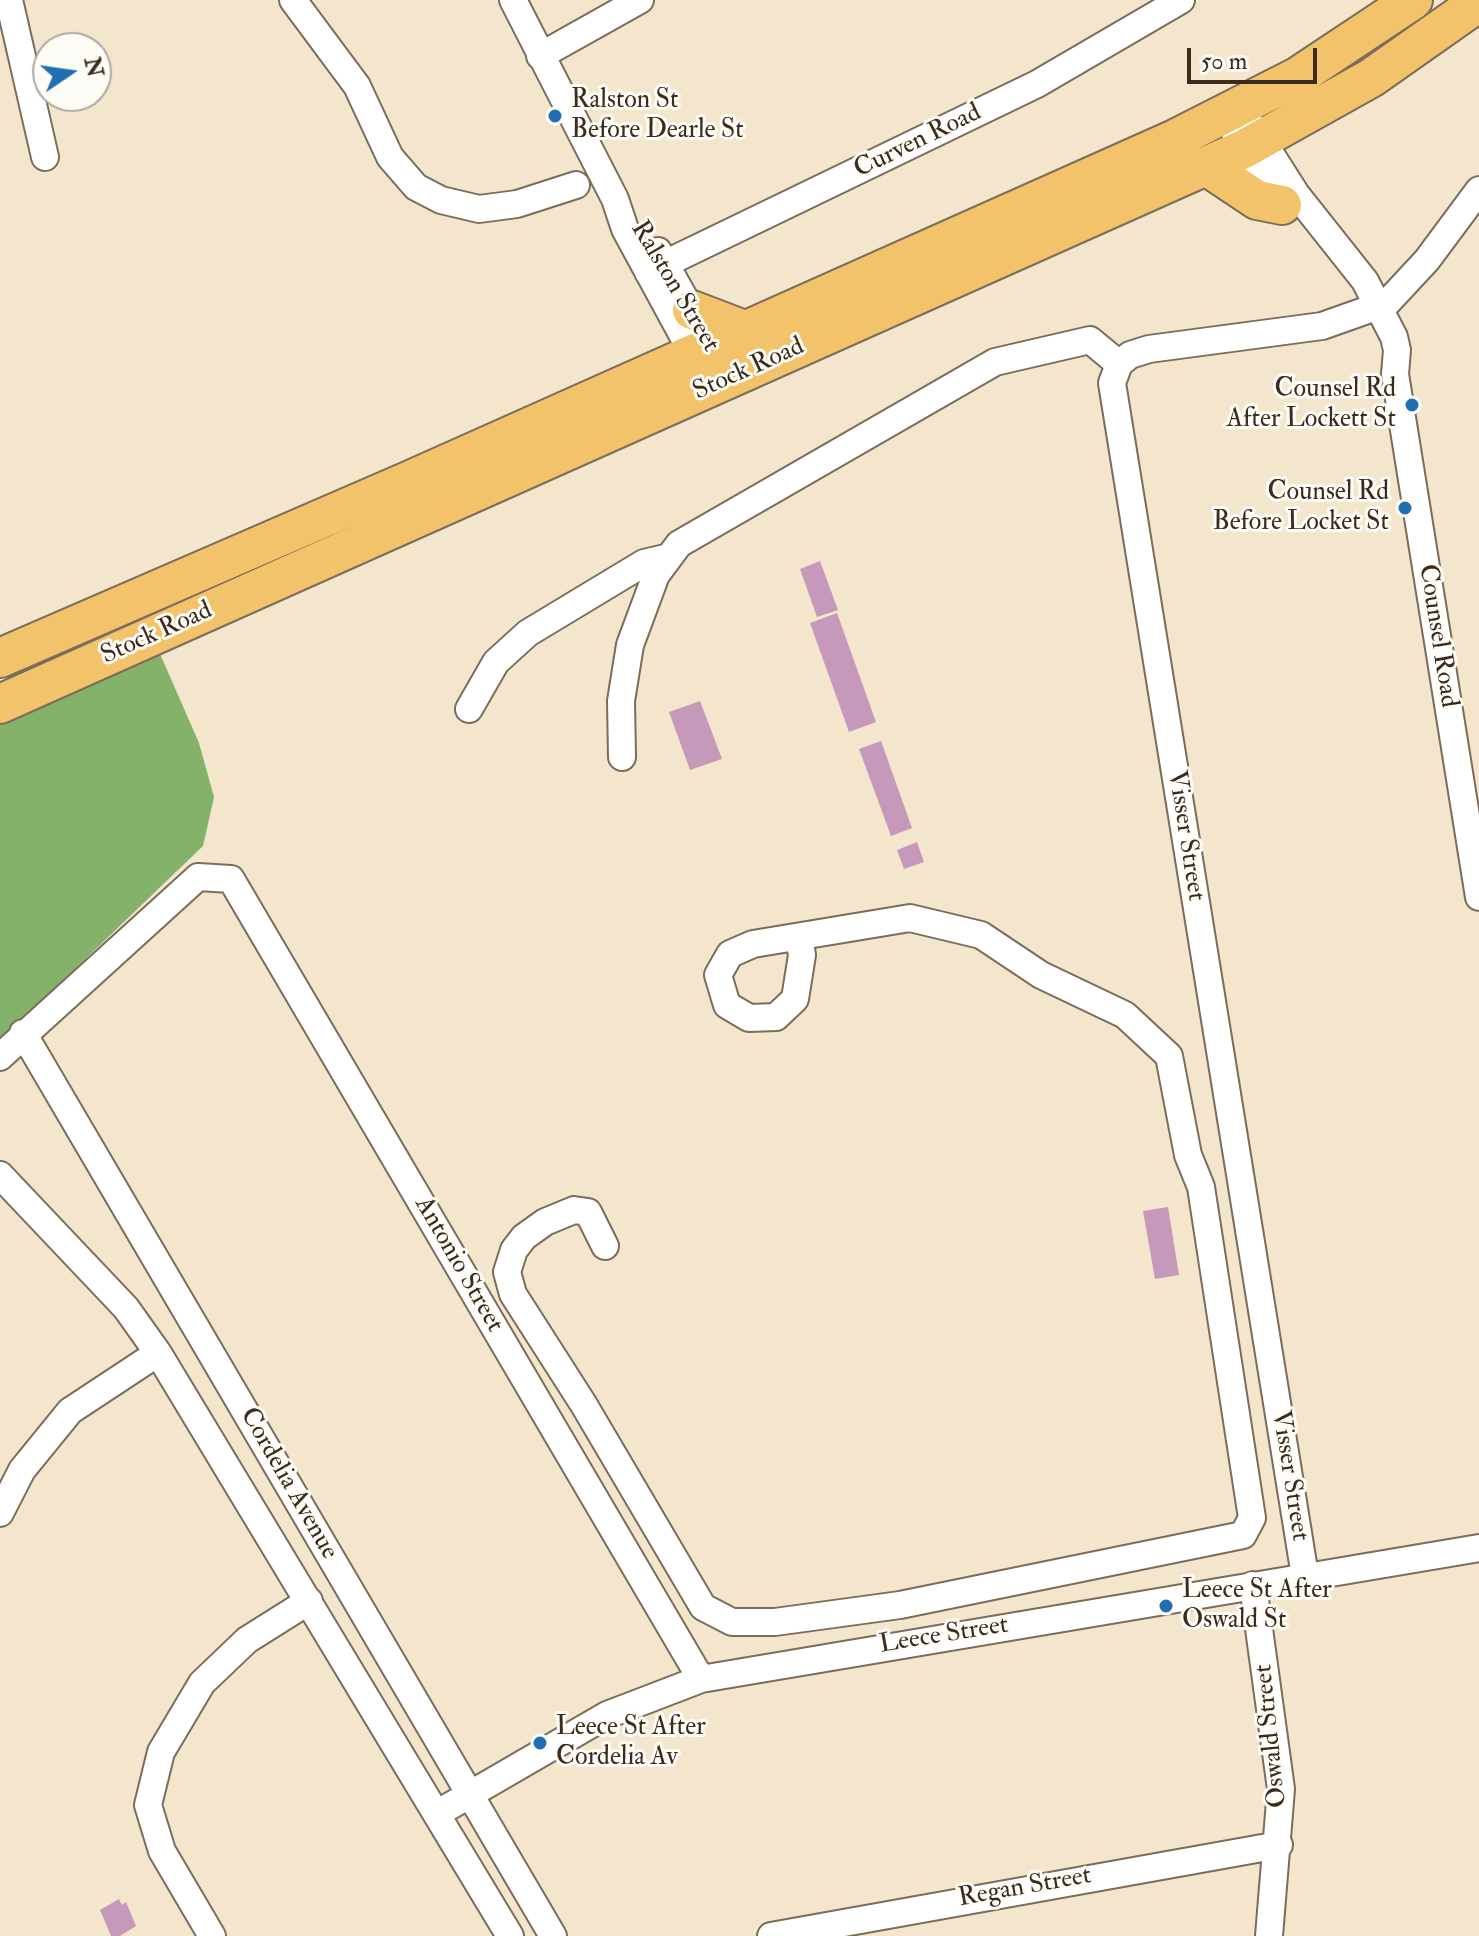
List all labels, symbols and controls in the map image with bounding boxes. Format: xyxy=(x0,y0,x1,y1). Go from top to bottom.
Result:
north arrow xyxy=(32,32,112,112)
scale bar xyxy=(1191,32,1321,82)
text: 50 m xyxy=(1201,46,1247,77)
text: N xyxy=(78,54,109,80)
place label: Ralston St Before Dearle St xyxy=(571,85,744,146)
street label: Curven Road xyxy=(849,98,987,186)
marker: Ralston St Before Dearle St xyxy=(546,107,564,125)
street label: Ralston Street xyxy=(623,216,725,358)
street label: Stock Road xyxy=(689,332,809,408)
place label: Counsel Rd After Lockett St xyxy=(1227,374,1396,436)
marker: Counsel Rd After Lockett St xyxy=(1403,396,1421,414)
place label: Counsel Rd Before Locket St xyxy=(1213,477,1389,538)
marker: Counsel Rd Before Locket St xyxy=(1396,499,1414,517)
street label: Counsel Road xyxy=(1410,562,1464,710)
street label: Stock Road xyxy=(97,596,217,672)
street label: Visser Street xyxy=(1159,769,1211,903)
street label: Antonio Street xyxy=(407,1192,509,1338)
street label: Cordelia Avenue xyxy=(232,1403,344,1565)
street label: Visser Street xyxy=(1263,1409,1315,1543)
place label: Leece St After Oswald St xyxy=(1182,1575,1332,1636)
marker: Leece St After Oswald St xyxy=(1157,1597,1175,1615)
street label: Leece Street xyxy=(877,1610,1011,1662)
street label: Oswald Street xyxy=(1249,1663,1295,1809)
place label: Leece St After Cordelia Av xyxy=(556,1712,706,1774)
marker: Leece St After Cordelia Av xyxy=(531,1734,549,1752)
street label: Regan Street xyxy=(956,1861,1094,1915)

